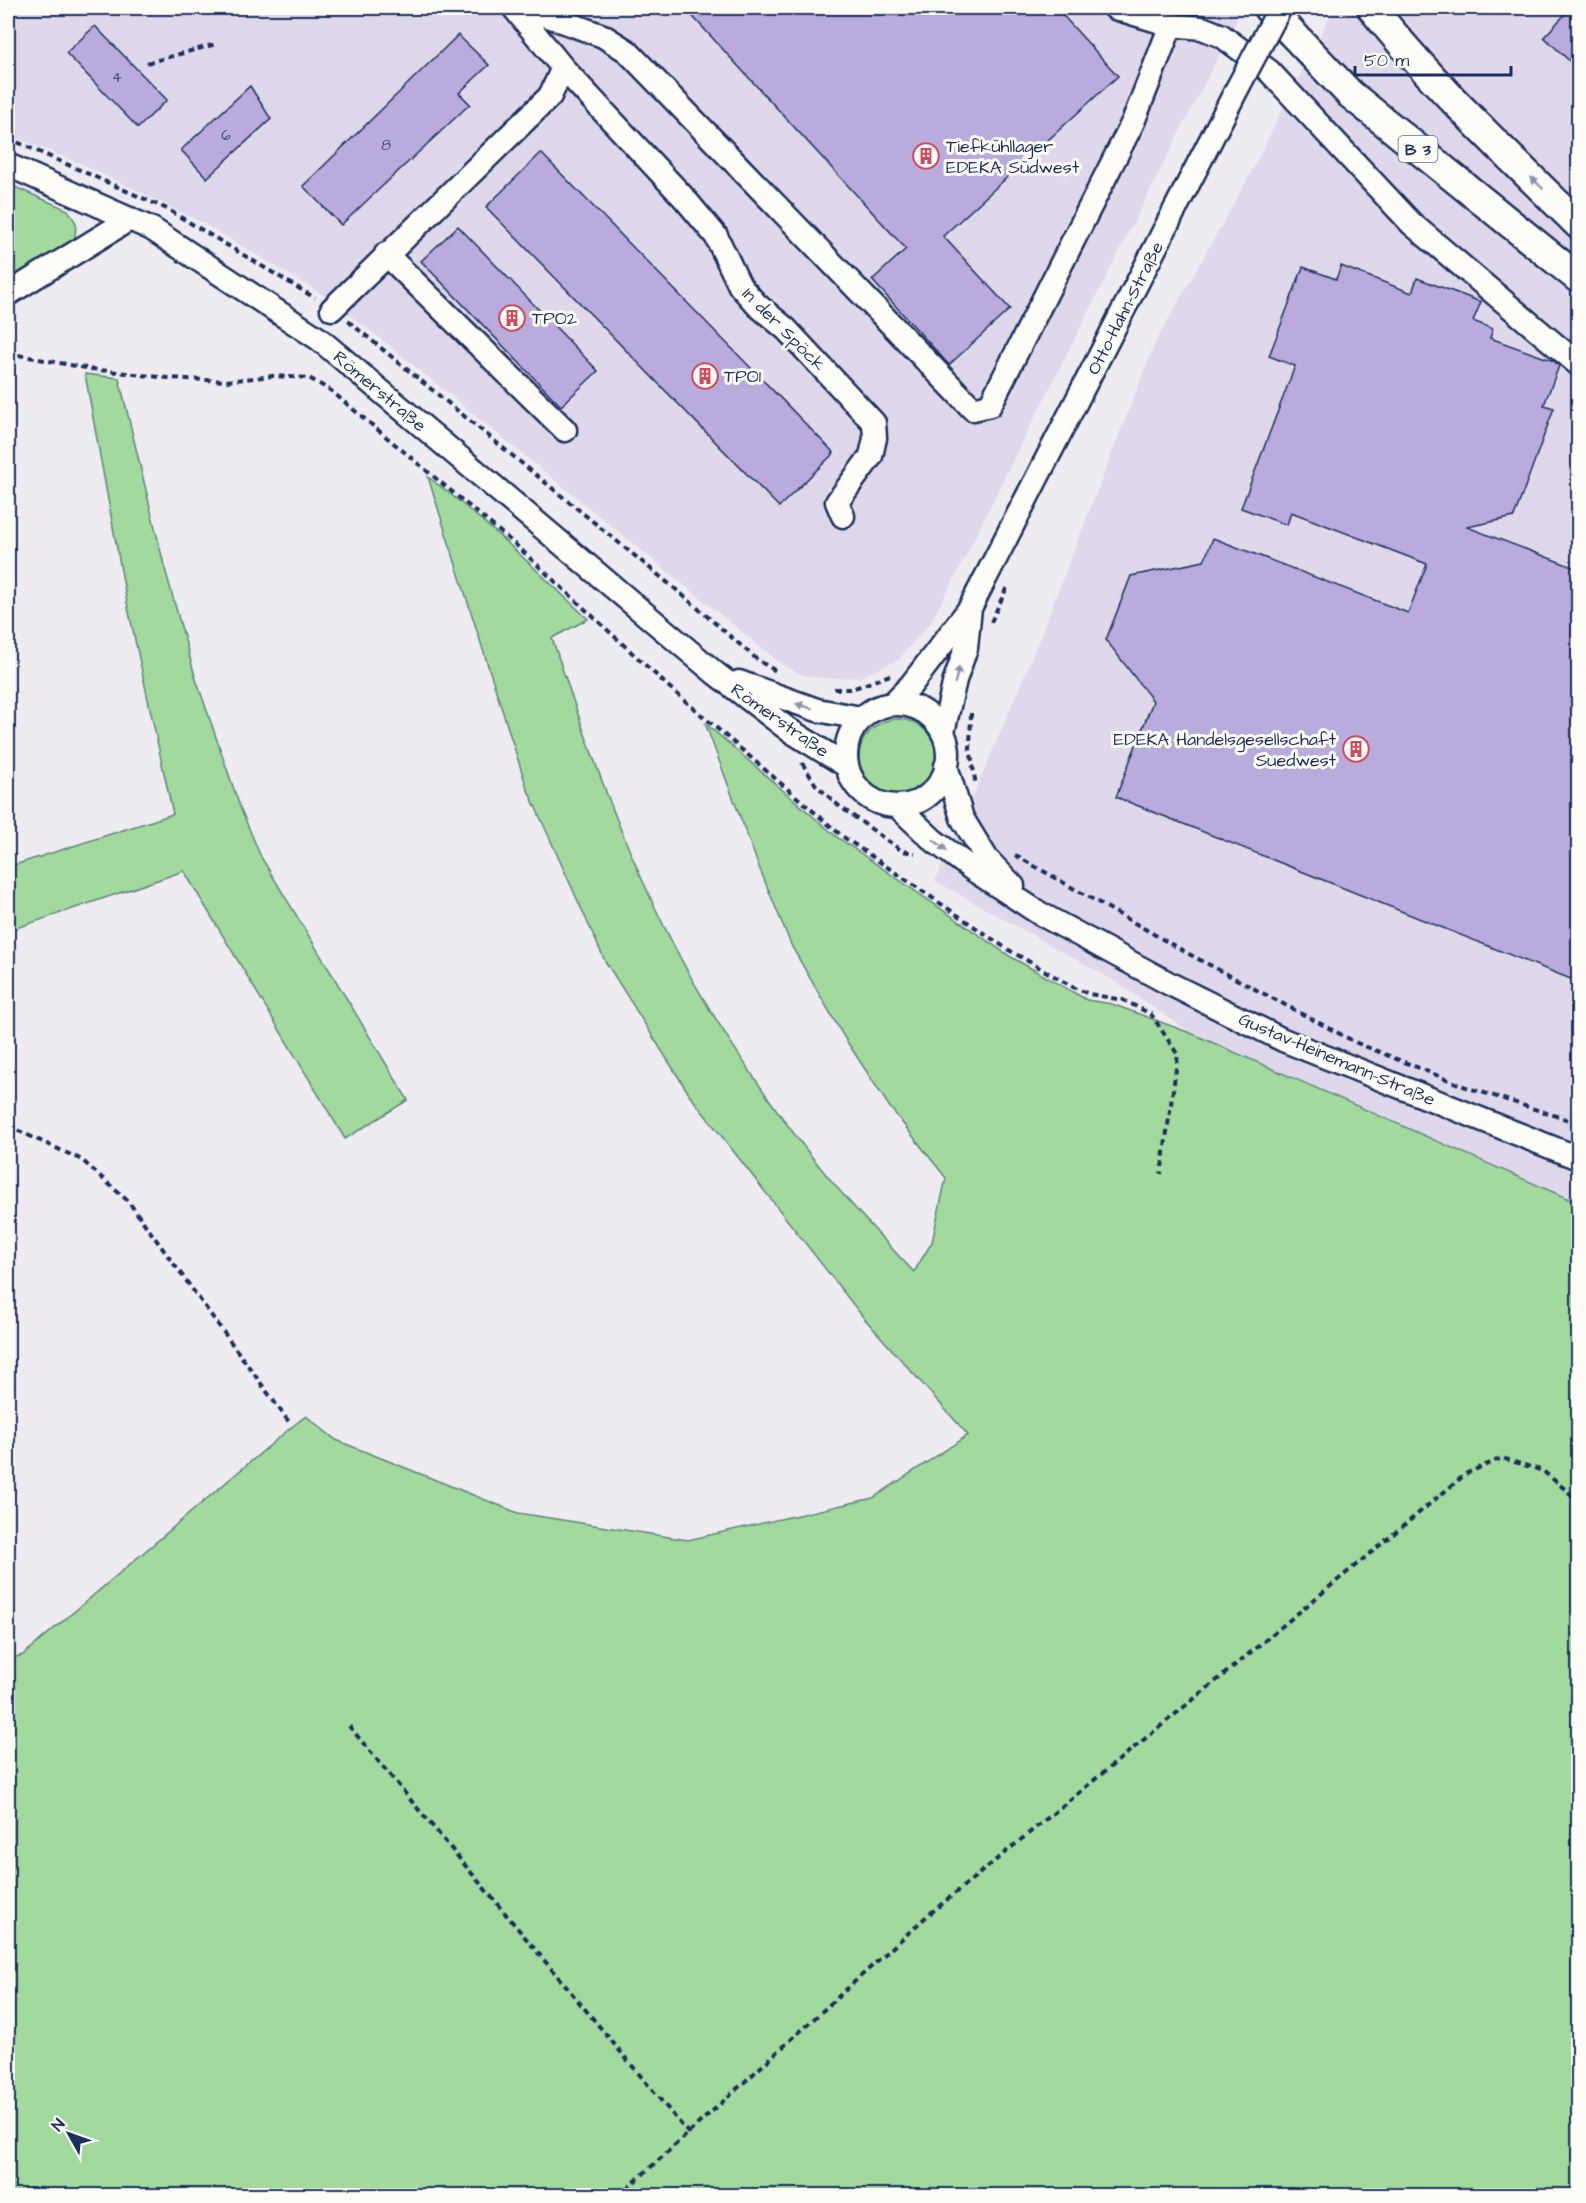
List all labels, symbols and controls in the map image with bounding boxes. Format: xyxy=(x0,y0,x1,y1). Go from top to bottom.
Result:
scale bar xyxy=(1355,39,1511,77)
text: 50 m xyxy=(1364,48,1409,73)
house number: 4 xyxy=(112,67,122,88)
house number: 6 xyxy=(221,125,231,146)
place label: Tiefkühllager EDEKA Südwest xyxy=(946,134,1080,180)
house number: 8 xyxy=(381,135,391,156)
road number: B 3 xyxy=(1398,136,1438,162)
building icon: Tiefkühllager EDEKA Südwest xyxy=(911,141,941,171)
one-way arrow xyxy=(1530,176,1544,190)
street label: Otto-Hahn-Straße xyxy=(1081,237,1170,379)
street label: In der Spöck xyxy=(736,282,831,377)
building icon: TPO2 xyxy=(497,303,527,333)
place label: TPO2 xyxy=(532,306,578,331)
street label: Römerstraße xyxy=(328,345,432,438)
building icon: TPO1 xyxy=(690,361,720,391)
place label: TPO1 xyxy=(724,364,761,389)
one-way arrow xyxy=(953,666,962,684)
street label: Römerstraße xyxy=(726,677,834,764)
one-way arrow xyxy=(795,701,813,710)
place label: EDEKA Handelsgesellschaft Suedwest xyxy=(1114,727,1337,773)
building icon: EDEKA Handelsgesellschaft Suedwest xyxy=(1341,734,1371,764)
one-way arrow xyxy=(931,839,947,851)
street label: Gustav-Heinemann-Straße xyxy=(1235,1007,1439,1112)
north arrow xyxy=(39,2104,99,2164)
text: N xyxy=(47,2114,70,2136)

